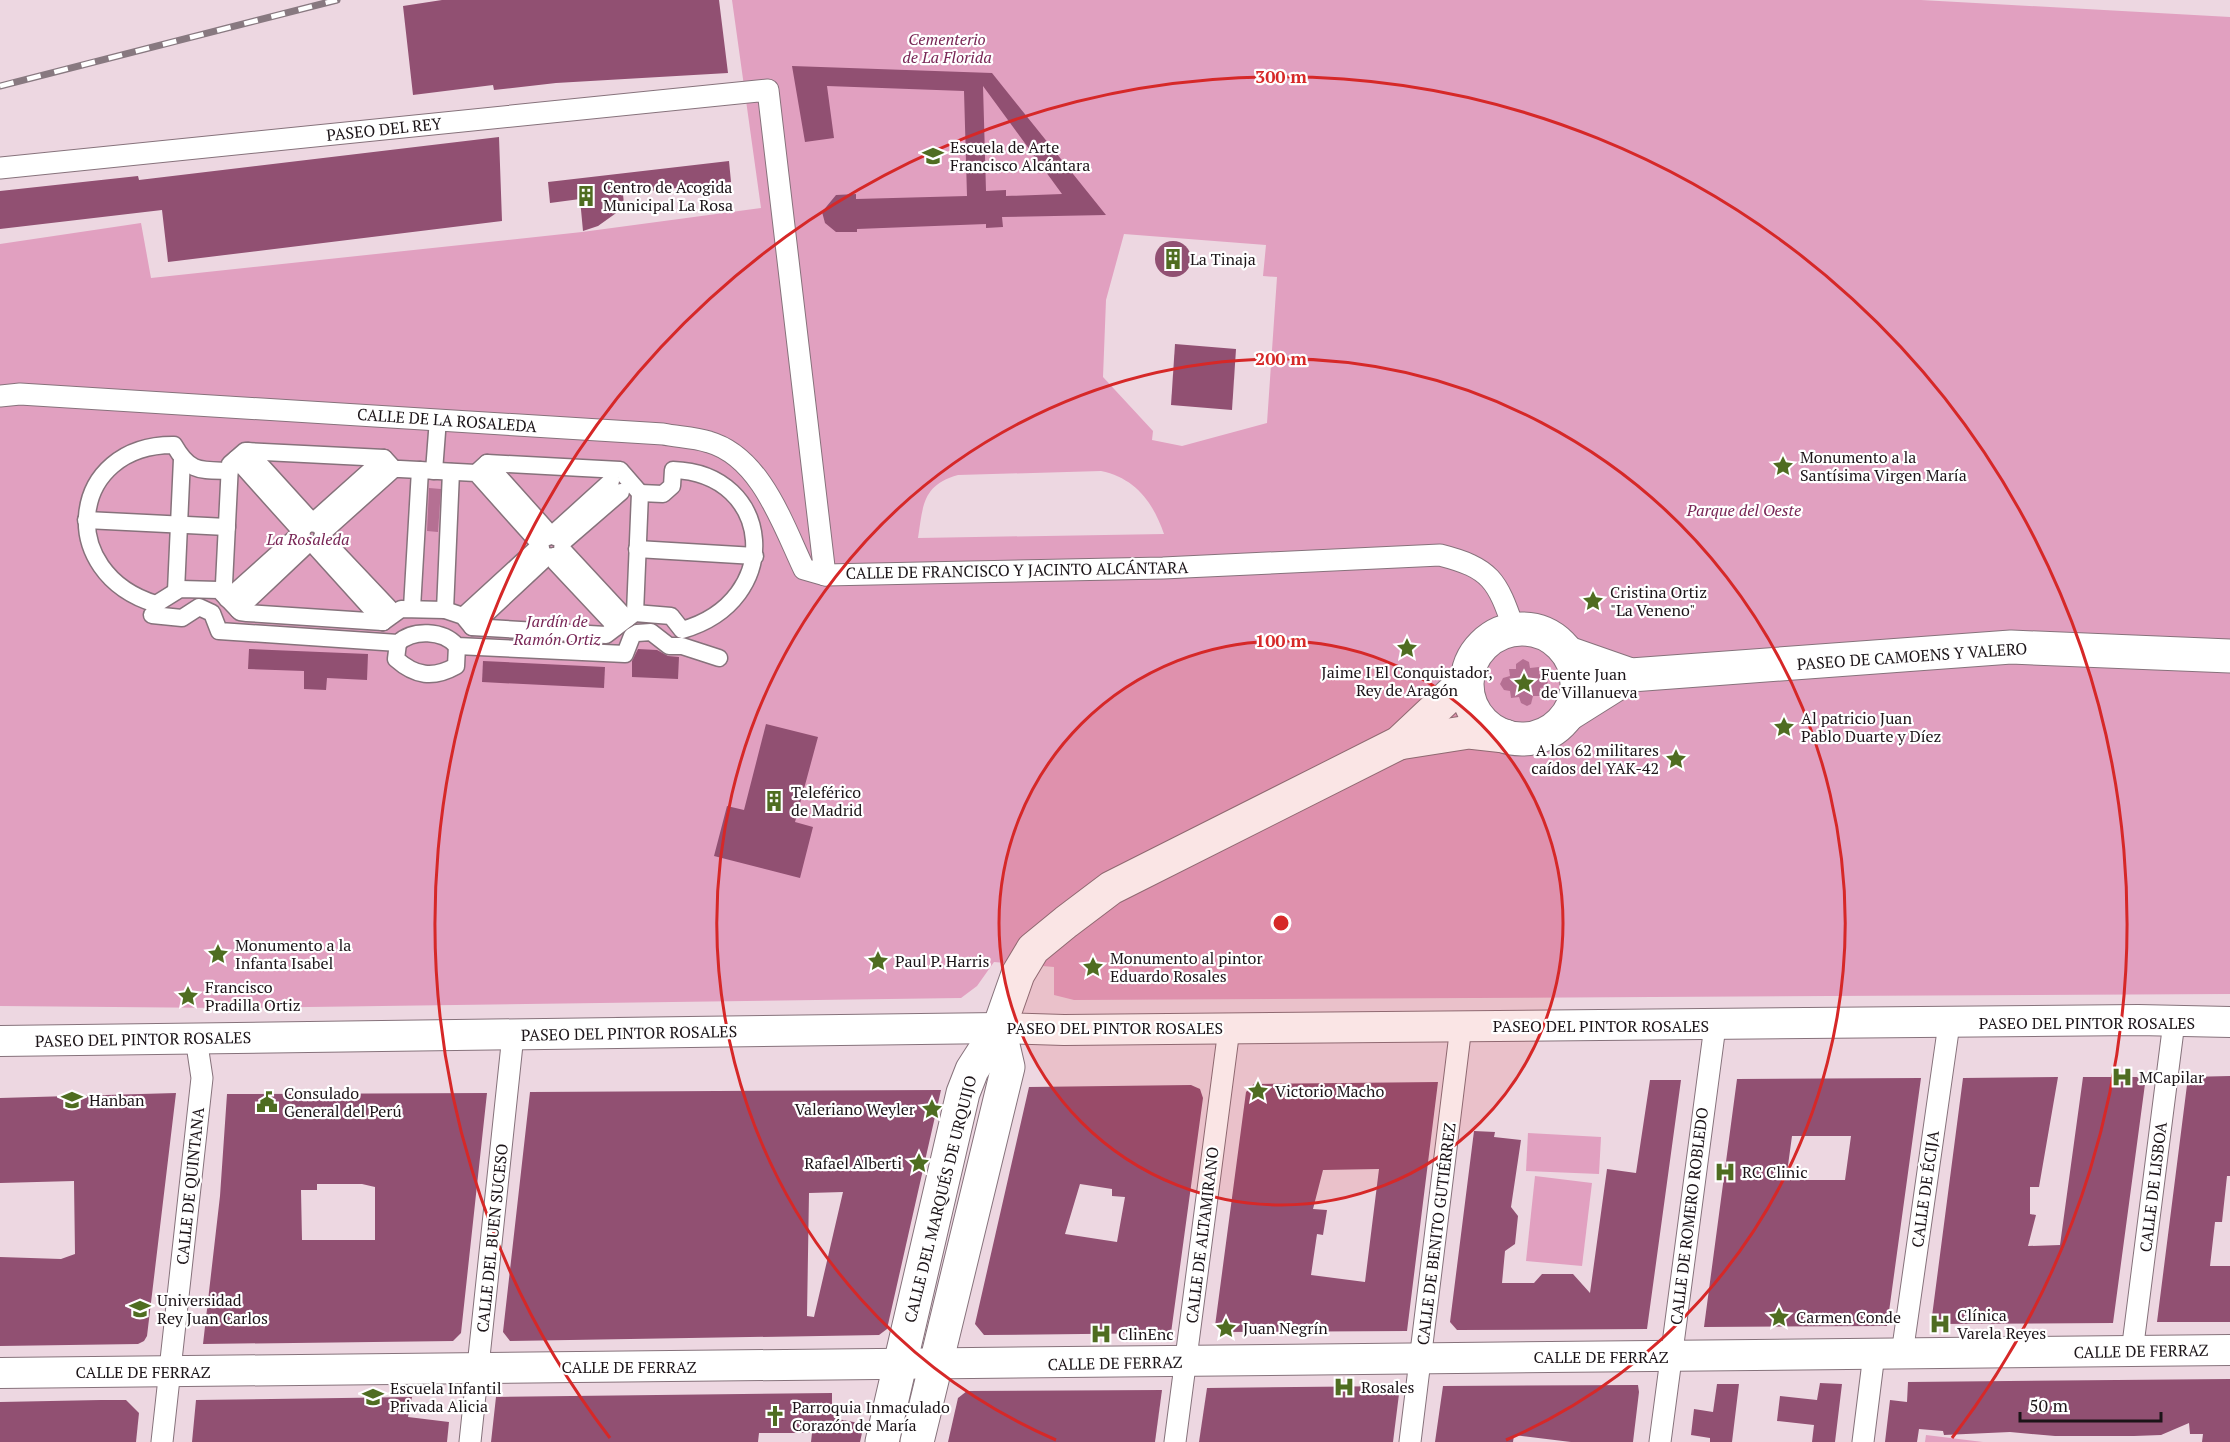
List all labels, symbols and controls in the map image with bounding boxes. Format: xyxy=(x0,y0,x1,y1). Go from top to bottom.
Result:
park label: Cementerio de La Florida xyxy=(902,28,992,68)
text: 300 m xyxy=(1255,64,1307,88)
street label: PASEO DEL REY xyxy=(325,112,444,146)
place label: Escuela de Arte Francisco Alcántara xyxy=(950,136,1090,176)
school or university icon: Escuela de Arte Francisco Alcántara xyxy=(921,144,945,168)
place label: Centro de Acogida Municipal La Rosa xyxy=(603,176,733,216)
building icon: Centro de Acogida Municipal La Rosa xyxy=(574,184,598,208)
building icon: La Tinaja xyxy=(1161,247,1185,271)
place label: La Tinaja xyxy=(1190,248,1256,270)
text: 200 m xyxy=(1255,346,1307,370)
street label: CALLE DE LA ROSALEDA xyxy=(356,403,538,437)
place label: Monumento a la Santísima Virgen María xyxy=(1800,446,1967,486)
place icon: Monumento a la Santísima Virgen María xyxy=(1771,454,1795,478)
park label: Parque del Oeste xyxy=(1686,499,1801,521)
park label: La Rosaleda xyxy=(265,528,350,550)
street label: CALLE DE FRANCISCO Y JACINTO ALCÁNTARA xyxy=(845,556,1189,584)
place label: Cristina Ortiz "La Veneno" xyxy=(1610,581,1707,621)
place icon: Cristina Ortiz "La Veneno" xyxy=(1581,589,1605,613)
park label: Jardín de Ramón Ortiz xyxy=(513,610,601,650)
text: 100 m xyxy=(1255,628,1307,652)
place icon: Jaime I El Conquistador, Rey de Aragón xyxy=(1395,636,1419,660)
street label: PASEO DE CAMOENS Y VALERO xyxy=(1796,637,2028,675)
place label: Jaime I El Conquistador, Rey de Aragón xyxy=(1321,661,1493,701)
place label: Fuente Juan de Villanueva xyxy=(1541,663,1637,703)
place icon: Fuente Juan de Villanueva xyxy=(1512,671,1536,695)
place label: Al patricio Juan Pablo Duarte y Díez xyxy=(1801,707,1941,747)
place icon: Al patricio Juan Pablo Duarte y Díez xyxy=(1772,715,1796,739)
place label: A los 62 militares caídos del YAK-42 xyxy=(1531,739,1659,779)
place icon: A los 62 militares caídos del YAK-42 xyxy=(1664,747,1688,771)
place label: Teleférico de Madrid xyxy=(791,781,863,821)
building icon: Teleférico de Madrid xyxy=(762,789,786,813)
centre of rings xyxy=(1271,913,1291,933)
place label: Monumento a la Infanta Isabel xyxy=(235,934,351,974)
place icon: Monumento a la Infanta Isabel xyxy=(206,942,230,966)
place label: Monumento al pintor Eduardo Rosales xyxy=(1110,947,1263,987)
place icon: Paul P. Harris xyxy=(866,949,890,973)
place label: Paul P. Harris xyxy=(895,950,990,972)
place icon: Monumento al pintor Eduardo Rosales xyxy=(1081,955,1105,979)
place label: Francisco Pradilla Ortiz xyxy=(205,976,301,1016)
place icon: Francisco Pradilla Ortiz xyxy=(176,984,200,1008)
street label: PASEO DEL PINTOR ROSALES xyxy=(1979,1012,2195,1034)
street label: PASEO DEL PINTOR ROSALES xyxy=(1493,1015,1709,1037)
street label: PASEO DEL PINTOR ROSALES xyxy=(1007,1017,1223,1039)
street label: PASEO DEL PINTOR ROSALES xyxy=(521,1020,737,1046)
street label: PASEO DEL PINTOR ROSALES xyxy=(35,1026,251,1052)
hospital icon: MCapilar xyxy=(2110,1065,2134,1089)
place label: MCapilar xyxy=(2139,1066,2205,1088)
street label: CALLE DEL MARQUÉS DE URQUIJO xyxy=(899,1073,981,1325)
place icon: Victorio Macho xyxy=(1246,1079,1270,1103)
place label: Victorio Macho xyxy=(1275,1080,1384,1102)
place label: Consulado General del Perú xyxy=(284,1082,402,1122)
school or university icon: Hanban xyxy=(60,1088,84,1112)
place label: Hanban xyxy=(89,1089,145,1111)
public building icon: Consulado General del Perú xyxy=(255,1090,279,1114)
place icon: Valeriano Weyler xyxy=(920,1097,944,1121)
place label: Valeriano Weyler xyxy=(794,1098,916,1120)
street label: CALLE DE QUINTANA xyxy=(171,1106,209,1266)
street label: CALLE DE ROMERO ROBLEDO xyxy=(1665,1106,1713,1326)
street label: CALLE DE BENITO GUTIÉRREZ xyxy=(1411,1121,1461,1346)
street label: CALLE DE LISBOA xyxy=(2134,1121,2172,1253)
street label: CALLE DE ÉCIJA xyxy=(1906,1129,1944,1249)
street label: CALLE DEL BUEN SUCESO xyxy=(471,1142,513,1334)
street label: CALLE DE ALTAMIRANO xyxy=(1180,1145,1224,1325)
place icon: Rafael Alberti xyxy=(907,1151,931,1175)
place label: Rafael Alberti xyxy=(804,1152,902,1174)
hospital icon: RC Clinic xyxy=(1713,1160,1737,1184)
place label: RC Clinic xyxy=(1742,1161,1808,1183)
place label: Universidad Rey Juan Carlos xyxy=(157,1289,268,1329)
school or university icon: Universidad Rey Juan Carlos xyxy=(128,1297,152,1321)
place label: Clínica Varela Reyes xyxy=(1957,1304,2046,1344)
place icon: Carmen Conde xyxy=(1767,1305,1791,1329)
place label: Carmen Conde xyxy=(1796,1306,1901,1328)
hospital icon: Clínica Varela Reyes xyxy=(1928,1312,1952,1336)
place icon: Juan Negrín xyxy=(1214,1316,1238,1340)
place label: Juan Negrín xyxy=(1243,1317,1328,1339)
hospital icon: ClinEnc xyxy=(1089,1322,1113,1346)
place label: ClinEnc xyxy=(1118,1323,1174,1345)
street label: CALLE DE FERRAZ xyxy=(2073,1339,2209,1363)
street label: CALLE DE FERRAZ xyxy=(1534,1346,1669,1368)
street label: CALLE DE FERRAZ xyxy=(1047,1351,1183,1375)
street label: CALLE DE FERRAZ xyxy=(562,1356,697,1378)
street label: CALLE DE FERRAZ xyxy=(76,1361,211,1383)
hospital icon: Rosales xyxy=(1332,1375,1356,1399)
place label: Rosales xyxy=(1361,1376,1415,1398)
place label: Escuela Infantil Privada Alicia xyxy=(390,1377,502,1417)
school or university icon: Escuela Infantil Privada Alicia xyxy=(361,1385,385,1409)
scale bar xyxy=(2020,1385,2161,1423)
text: 50 m xyxy=(2029,1393,2069,1417)
place label: Parroquia Inmaculado Corazón de María xyxy=(792,1396,950,1436)
church icon: Parroquia Inmaculado Corazón de María xyxy=(763,1404,787,1428)

